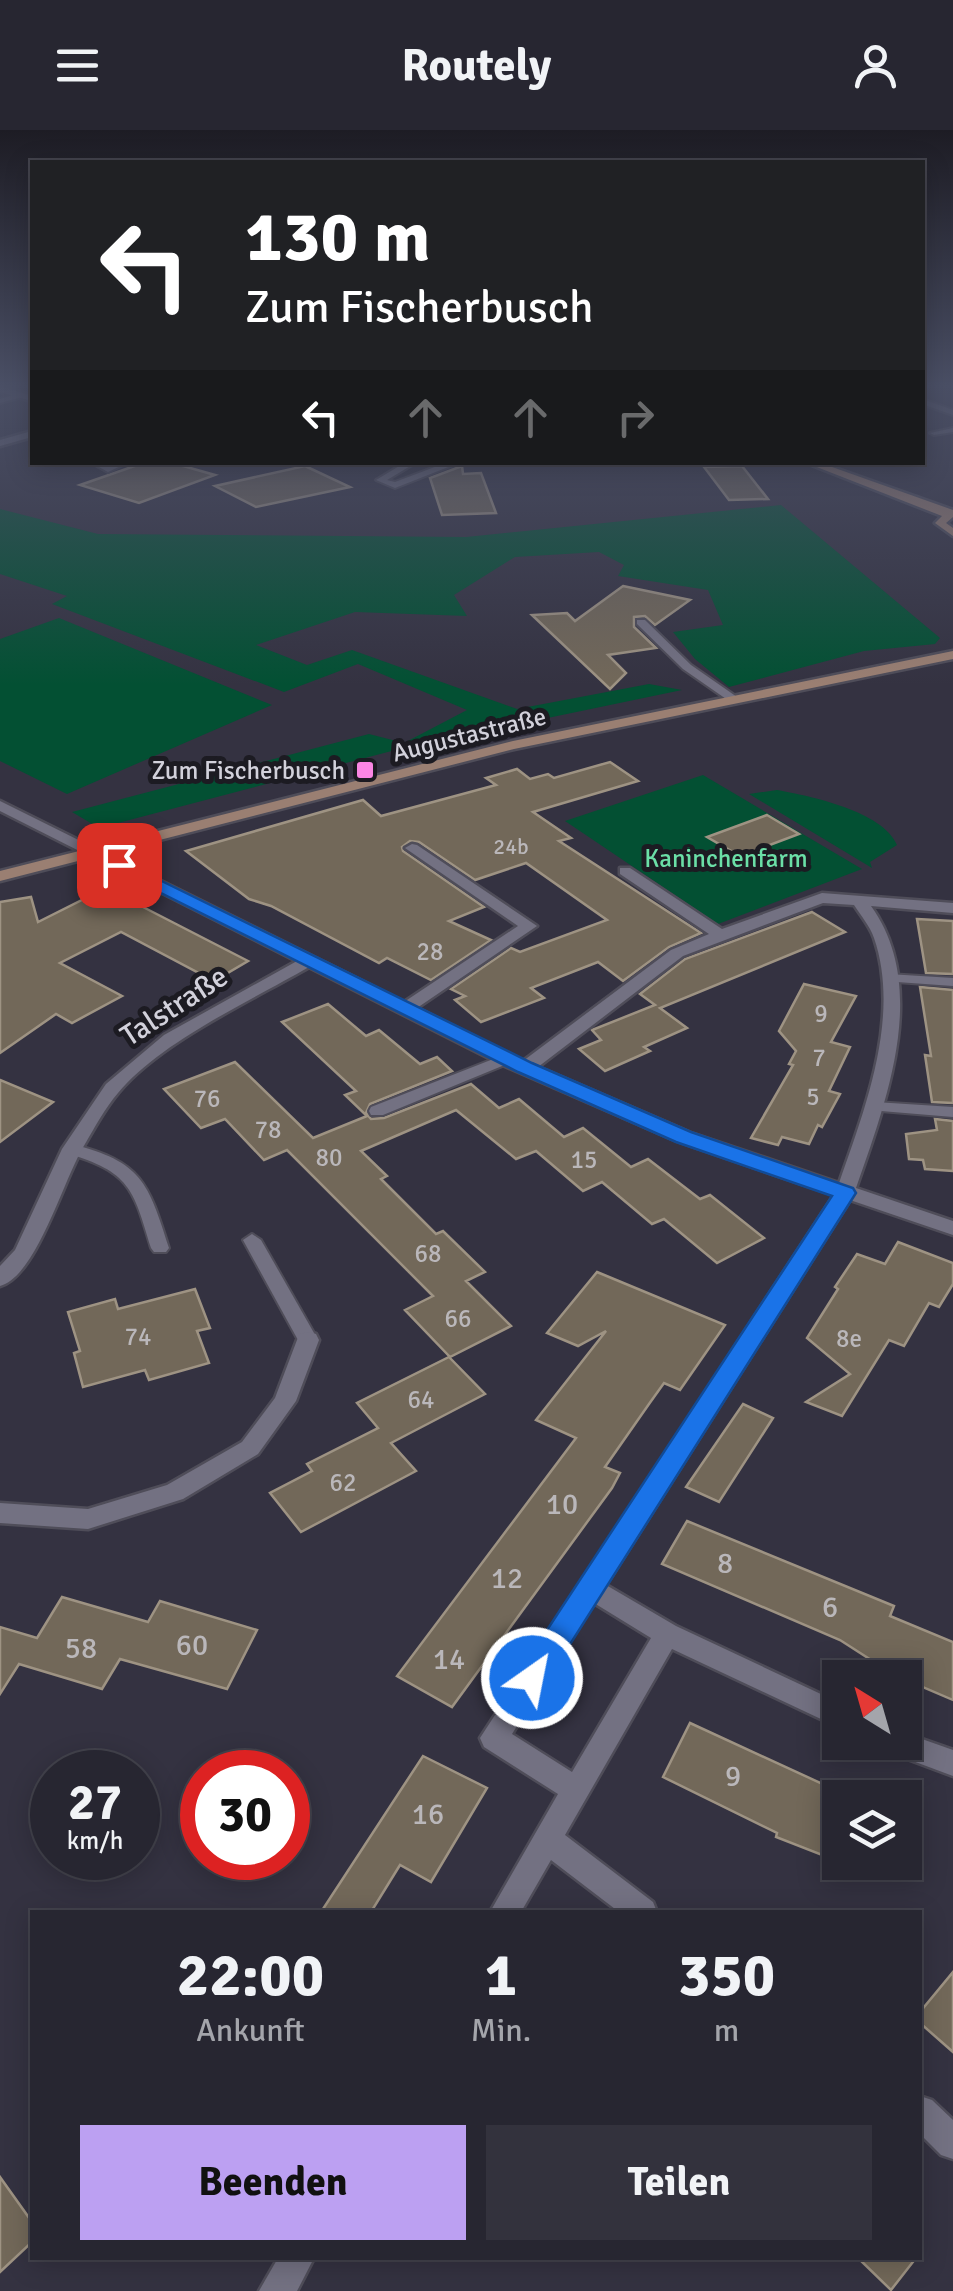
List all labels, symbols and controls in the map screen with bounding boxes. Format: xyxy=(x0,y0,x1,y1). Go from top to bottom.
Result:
icon: menu xyxy=(50,38,105,93)
text: Routely xyxy=(402,38,551,93)
icon: person xyxy=(848,38,903,93)
text: 130 m xyxy=(245,194,430,280)
icon: left xyxy=(80,200,210,330)
text: Zum Fischerbusch xyxy=(245,280,593,335)
icon: left xyxy=(293,390,348,445)
icon: ahead xyxy=(398,390,453,445)
icon: ahead xyxy=(503,390,558,445)
icon: right xyxy=(608,390,663,445)
street label: Augustastraße xyxy=(389,700,549,769)
place label: Zum Fischerbusch xyxy=(151,755,345,786)
marker: Zum Fischerbusch xyxy=(354,759,376,781)
pin xyxy=(77,823,162,908)
house number: 24b xyxy=(493,833,529,860)
icon: arrive xyxy=(92,838,147,893)
park label: Kaninchenfarm xyxy=(644,843,808,874)
house number: 28 xyxy=(416,936,444,967)
street label: Talstraße xyxy=(114,958,235,1055)
house number: 9 xyxy=(814,998,828,1029)
house number: 7 xyxy=(812,1042,826,1073)
house number: 5 xyxy=(806,1081,820,1112)
house number: 76 xyxy=(193,1083,221,1114)
house number: 78 xyxy=(254,1114,282,1145)
house number: 80 xyxy=(315,1142,343,1173)
house number: 15 xyxy=(570,1144,598,1175)
house number: 68 xyxy=(414,1238,442,1269)
house number: 66 xyxy=(444,1303,472,1334)
house number: 74 xyxy=(124,1321,152,1352)
house number: 8e xyxy=(836,1323,862,1354)
house number: 64 xyxy=(407,1384,435,1415)
house number: 62 xyxy=(329,1467,357,1498)
house number: 10 xyxy=(546,1486,578,1523)
house number: 8 xyxy=(717,1545,733,1582)
house number: 12 xyxy=(491,1560,523,1597)
house number: 6 xyxy=(822,1589,838,1626)
position arrow xyxy=(480,1626,584,1730)
house number: 60 xyxy=(176,1627,208,1664)
house number: 58 xyxy=(65,1630,97,1667)
house number: 14 xyxy=(433,1641,465,1678)
north arrow xyxy=(822,1660,922,1760)
map controls xyxy=(822,1660,922,1880)
speed limit sign: 30 xyxy=(180,1750,310,1880)
house number: 9 xyxy=(725,1758,741,1795)
text: 27 xyxy=(68,1772,122,1834)
button: layers xyxy=(822,1780,922,1880)
house number: 16 xyxy=(412,1796,444,1833)
text: km/h xyxy=(67,1825,123,1856)
text: 22:00 xyxy=(177,1939,324,2013)
text: 1 xyxy=(485,1939,517,2013)
text: 350 xyxy=(678,1939,775,2013)
text: Ankunft xyxy=(196,2011,305,2050)
text: Min. xyxy=(471,2011,531,2050)
text: m xyxy=(714,2011,739,2050)
button: Beenden xyxy=(80,2125,466,2240)
button: Teilen xyxy=(486,2125,872,2240)

